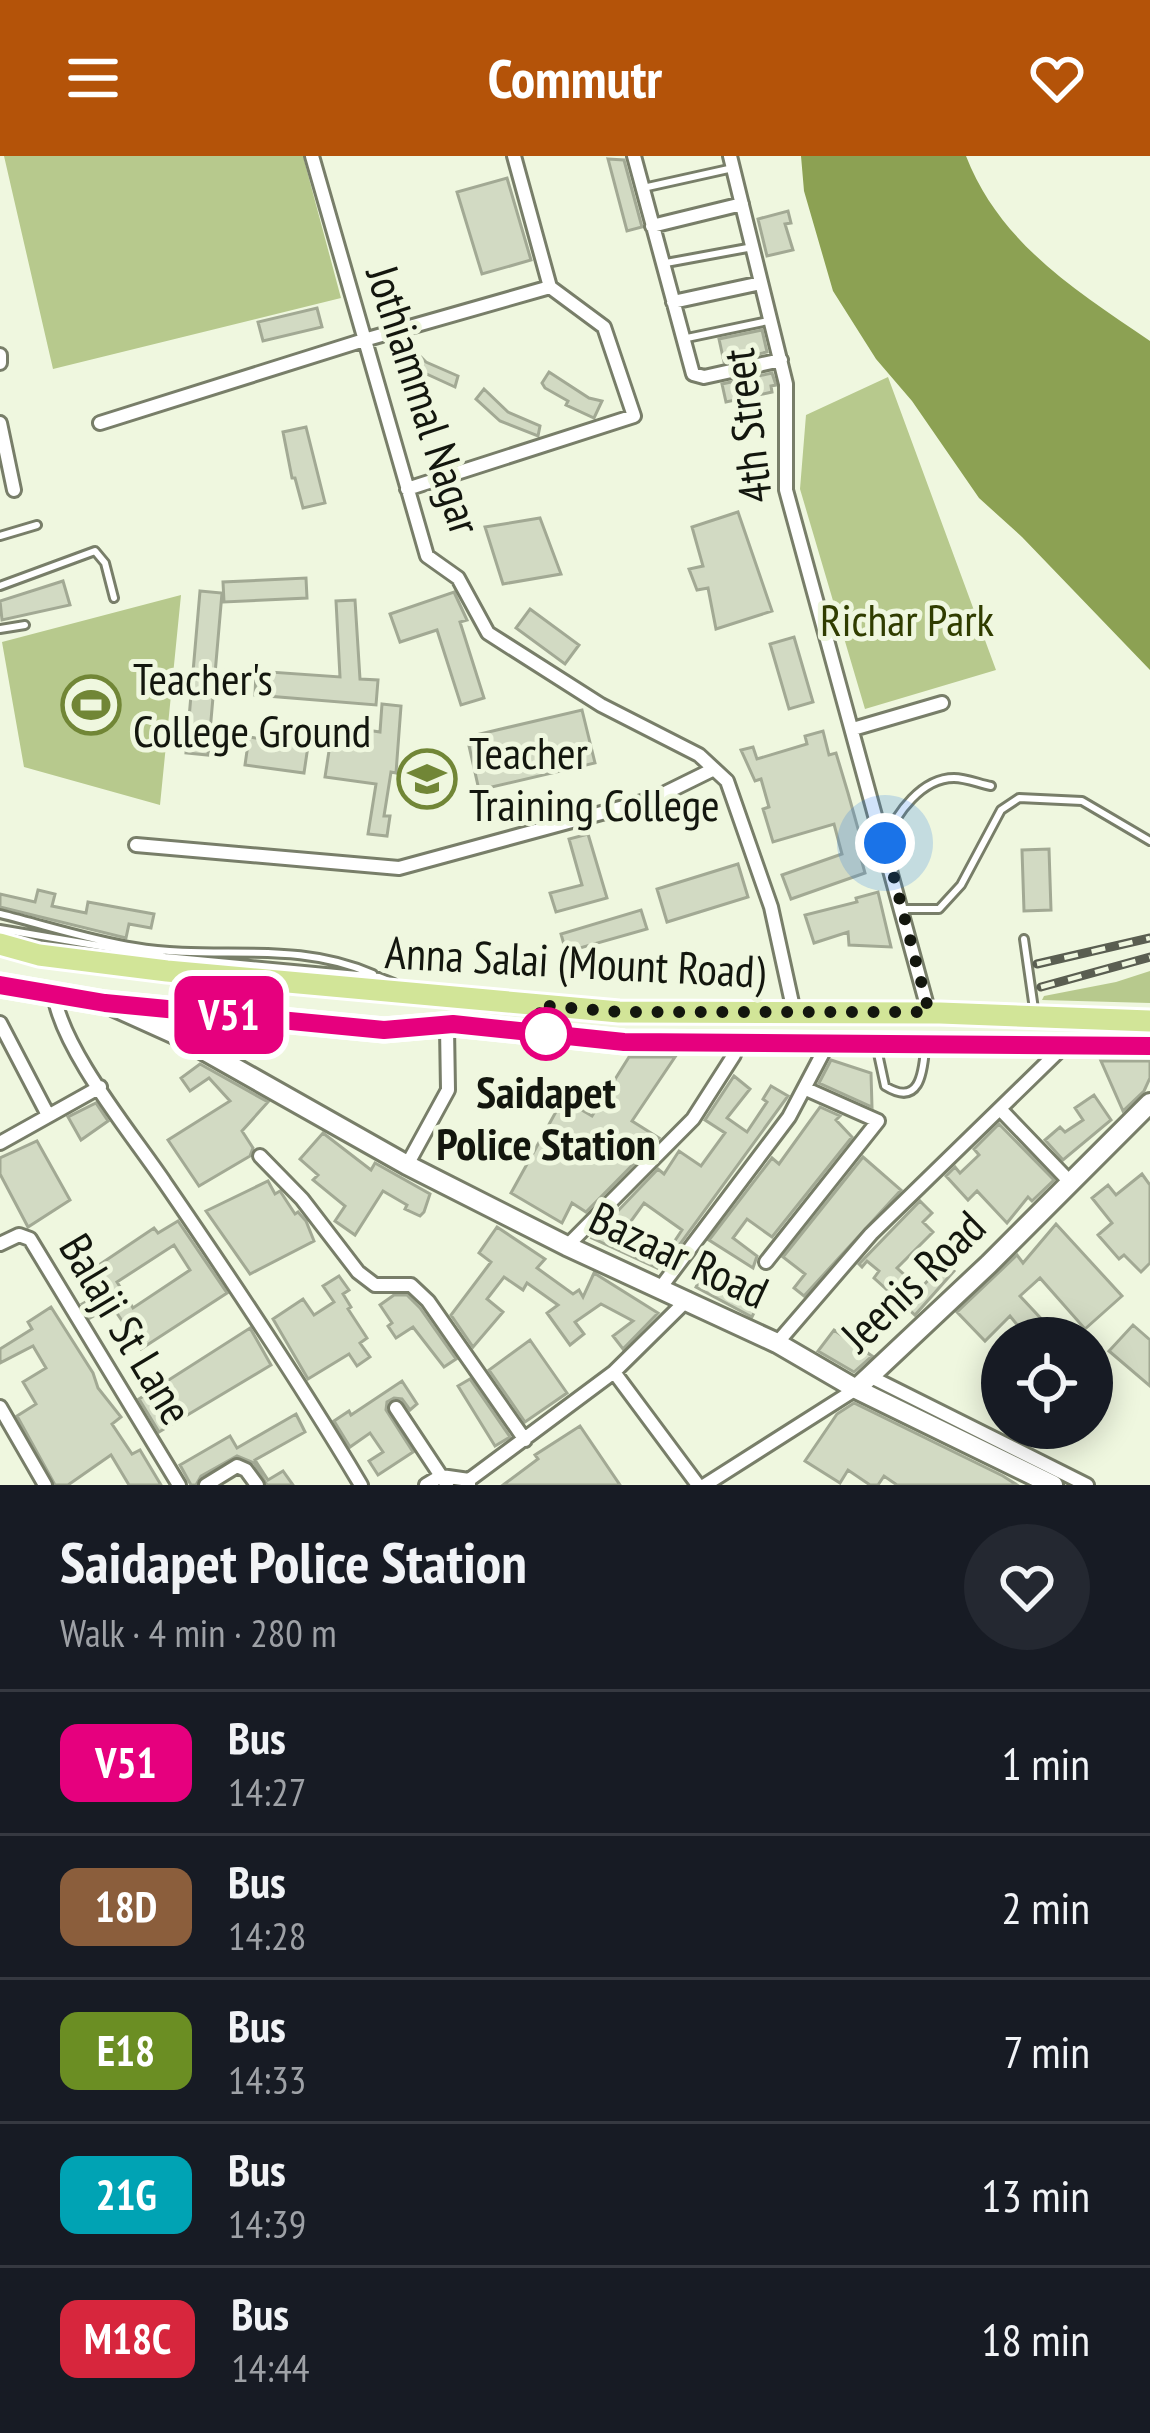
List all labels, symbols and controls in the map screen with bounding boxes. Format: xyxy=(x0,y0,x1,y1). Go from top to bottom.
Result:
text: Commutr xyxy=(488,43,662,113)
icon: menu xyxy=(60,45,126,111)
icon: heart xyxy=(1024,45,1090,111)
street label: Jothiammal Nagar xyxy=(354,256,496,542)
street label: 4th Street xyxy=(708,345,784,507)
park label: Richar Park xyxy=(820,590,994,648)
place label: Teacher's College Ground xyxy=(133,649,371,759)
sports icon: Teacher's College Ground xyxy=(60,674,122,736)
place label: Teacher Training College xyxy=(469,723,720,833)
school or university icon: Teacher Training College xyxy=(396,748,458,810)
your location xyxy=(855,813,915,873)
street label: Anna Salai (Mount Road) xyxy=(384,922,767,1000)
line badge: V51 xyxy=(160,976,298,1054)
text: V51 xyxy=(198,987,260,1042)
marker: Saidapet Police Station xyxy=(521,1009,571,1059)
place label: Saidapet Police Station xyxy=(436,1062,656,1172)
street label: Bazaar Road xyxy=(581,1188,778,1321)
street label: Jeenis Road xyxy=(826,1197,997,1365)
street label: Balaji St Lane xyxy=(47,1223,206,1434)
map controls xyxy=(981,1317,1113,1449)
button: locate xyxy=(981,1317,1113,1449)
button: heart xyxy=(964,1524,1090,1650)
text: Saidapet Police Station xyxy=(60,1525,527,1599)
text: Walk · 4 min · 280 m xyxy=(60,1607,337,1658)
text: Bus xyxy=(228,1708,286,1766)
text: 1 min xyxy=(1001,1734,1090,1792)
text: V51 xyxy=(95,1735,157,1790)
text: 14:27 xyxy=(228,1766,306,1817)
text: Bus xyxy=(228,1852,286,1910)
text: 2 min xyxy=(1001,1878,1090,1936)
text: 18D xyxy=(95,1879,157,1934)
text: 14:28 xyxy=(228,1910,306,1961)
text: Bus xyxy=(228,1996,286,2054)
text: 7 min xyxy=(1003,2022,1090,2080)
text: E18 xyxy=(97,2023,155,2078)
text: 14:33 xyxy=(228,2054,306,2105)
text: Bus xyxy=(228,2140,286,2198)
text: 13 min xyxy=(981,2166,1090,2224)
text: 21G xyxy=(95,2167,157,2222)
text: 14:39 xyxy=(228,2198,306,2249)
text: Bus xyxy=(231,2284,289,2342)
text: 18 min xyxy=(981,2310,1090,2368)
text: M18C xyxy=(84,2311,171,2366)
text: 14:44 xyxy=(231,2342,309,2393)

